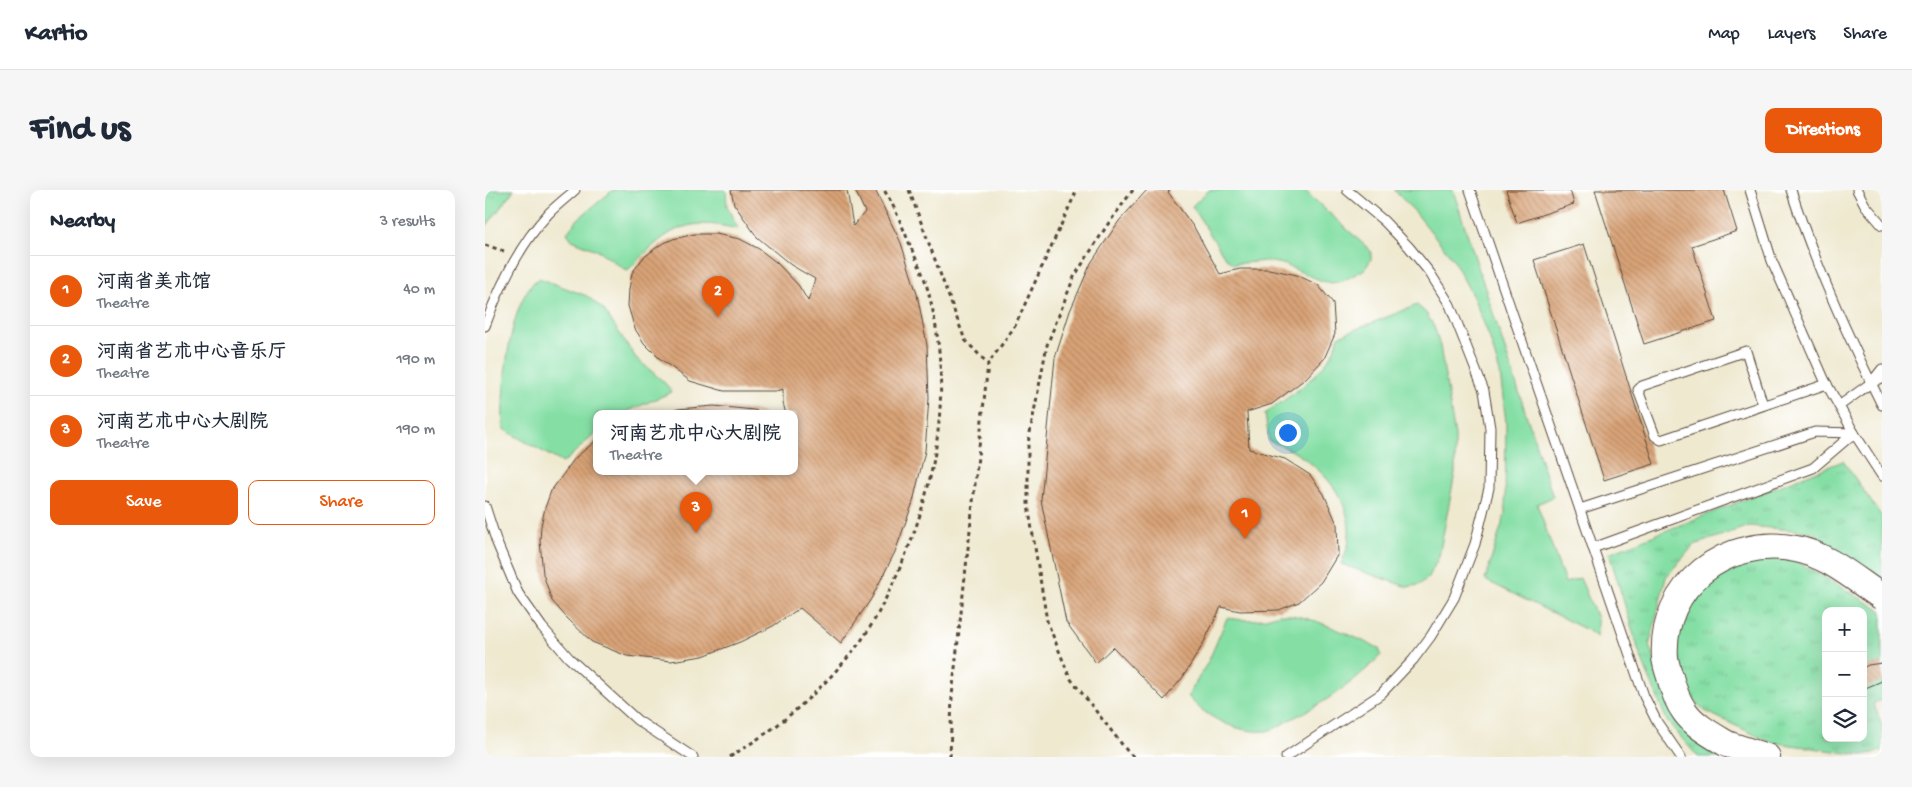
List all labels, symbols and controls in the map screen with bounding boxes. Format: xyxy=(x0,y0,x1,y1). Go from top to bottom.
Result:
text: Kartio xyxy=(25,20,88,49)
text: Map xyxy=(1708,24,1740,45)
text: Layers xyxy=(1768,24,1815,45)
text: Share xyxy=(1843,24,1887,45)
button: Directions xyxy=(1765,108,1882,153)
text: Find us xyxy=(30,110,130,151)
text: Nearby xyxy=(50,210,115,235)
text: 3 results xyxy=(380,213,435,232)
text: 河南省美术馆 xyxy=(97,272,211,295)
pin: 2 xyxy=(702,276,734,317)
text: 1 xyxy=(63,281,69,300)
text: 40 m xyxy=(403,281,435,300)
text: Theatre xyxy=(97,295,149,314)
text: 河南省艺术中心音乐厅 xyxy=(97,342,287,365)
text: 2 xyxy=(62,351,70,370)
text: 190 m xyxy=(396,351,435,370)
text: Theatre xyxy=(97,365,149,384)
popup xyxy=(593,410,798,475)
text: 河南艺术中心大剧院 xyxy=(97,412,268,435)
your location xyxy=(1275,420,1301,446)
text: 3 xyxy=(62,421,70,440)
text: 190 m xyxy=(396,421,435,440)
text: 河南艺术中心大剧院 xyxy=(610,424,781,447)
text: Theatre xyxy=(97,435,149,454)
text: Theatre xyxy=(610,447,662,466)
button: Save xyxy=(50,480,238,525)
button: Share xyxy=(248,480,435,525)
pin: 3 xyxy=(680,492,712,533)
pin: 1 xyxy=(1229,498,1261,539)
map controls xyxy=(1822,607,1867,742)
button: + xyxy=(1822,607,1867,652)
button: − xyxy=(1822,652,1867,697)
button: layers xyxy=(1822,697,1867,742)

